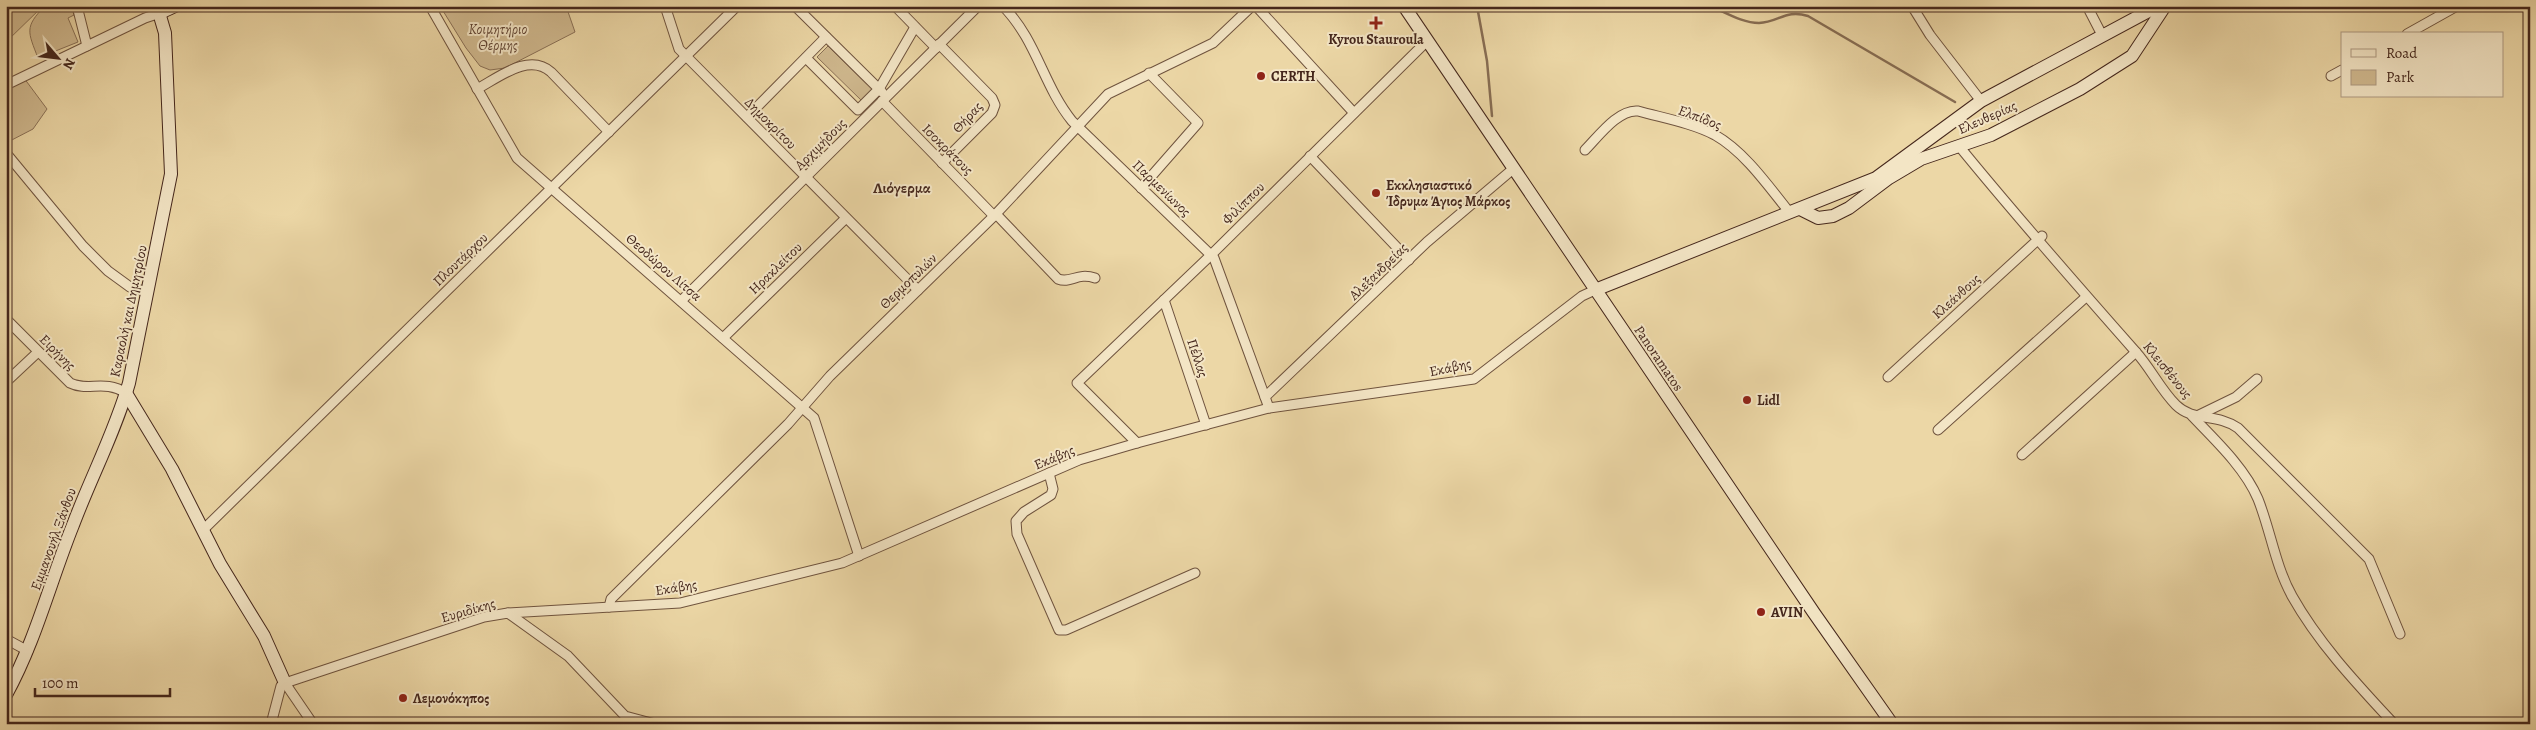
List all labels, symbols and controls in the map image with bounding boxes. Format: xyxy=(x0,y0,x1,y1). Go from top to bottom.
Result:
marker: Kyrou Stauroula xyxy=(1370,17,1382,29)
park label: Κοιμητήριο Θέρμης xyxy=(469,20,528,55)
place label: Kyrou Stauroula xyxy=(1328,30,1424,49)
north arrow xyxy=(32,32,82,82)
legend xyxy=(2341,32,2504,98)
text: Road xyxy=(2386,43,2418,63)
text: N xyxy=(58,55,80,73)
place label: CERTH xyxy=(1271,67,1315,86)
text: Park xyxy=(2386,67,2415,87)
marker: CERTH xyxy=(1255,70,1267,82)
street label: Δημοκρίτου xyxy=(740,93,801,154)
street label: Ελευθερίας xyxy=(1955,96,2020,139)
street label: Θήρας xyxy=(948,98,987,137)
street label: Ελπίδος xyxy=(1675,101,1724,134)
street label: Αρχιμήδους xyxy=(790,114,850,175)
street label: Ισοκράτους xyxy=(918,120,977,179)
street label: Παρμενίωνος xyxy=(1128,156,1195,221)
place label: Εκκλησιαστικό Ίδρυμα Άγιος Μάρκος xyxy=(1386,176,1510,211)
district label: Λιόγερμα xyxy=(872,178,931,198)
street label: Φιλίππου xyxy=(1218,178,1269,229)
marker: Εκκλησιαστικό Ίδρυμα Άγιος Μάρκος xyxy=(1370,187,1382,199)
street label: Πλουτάρχου xyxy=(429,228,492,290)
street label: Θεοδώρου Λίτσα xyxy=(622,229,706,306)
street label: Ηρακλείτου xyxy=(744,238,806,299)
street label: Αλεξανδρείας xyxy=(1344,238,1412,305)
street label: Καραολή και Δημητρίου xyxy=(105,243,152,379)
street label: Θερμοπυλών xyxy=(876,249,941,313)
street label: Κλεάνθους xyxy=(1928,270,1985,323)
street label: Panoramatos xyxy=(1630,322,1688,395)
street label: Ειρήνης xyxy=(35,330,80,375)
street label: Πέλλας xyxy=(1182,336,1213,380)
street label: Κλεισθένους xyxy=(2139,338,2197,403)
street label: Εκάβης xyxy=(1427,354,1473,381)
place label: Lidl xyxy=(1757,391,1780,410)
marker: Lidl xyxy=(1741,394,1753,406)
street label: Εκάβης xyxy=(1031,440,1077,474)
street label: Εμμανουήλ Ξάνθου xyxy=(26,485,81,593)
street label: Εκάβης xyxy=(654,575,698,600)
street label: Ευριδίκης xyxy=(439,594,498,627)
place label: AVIN xyxy=(1770,603,1803,622)
marker: AVIN xyxy=(1755,606,1767,618)
scale bar xyxy=(35,665,170,697)
text: 100 m xyxy=(42,673,79,693)
place label: Λεμονόκηπος xyxy=(412,689,489,708)
marker: Λεμονόκηπος xyxy=(397,692,409,704)

